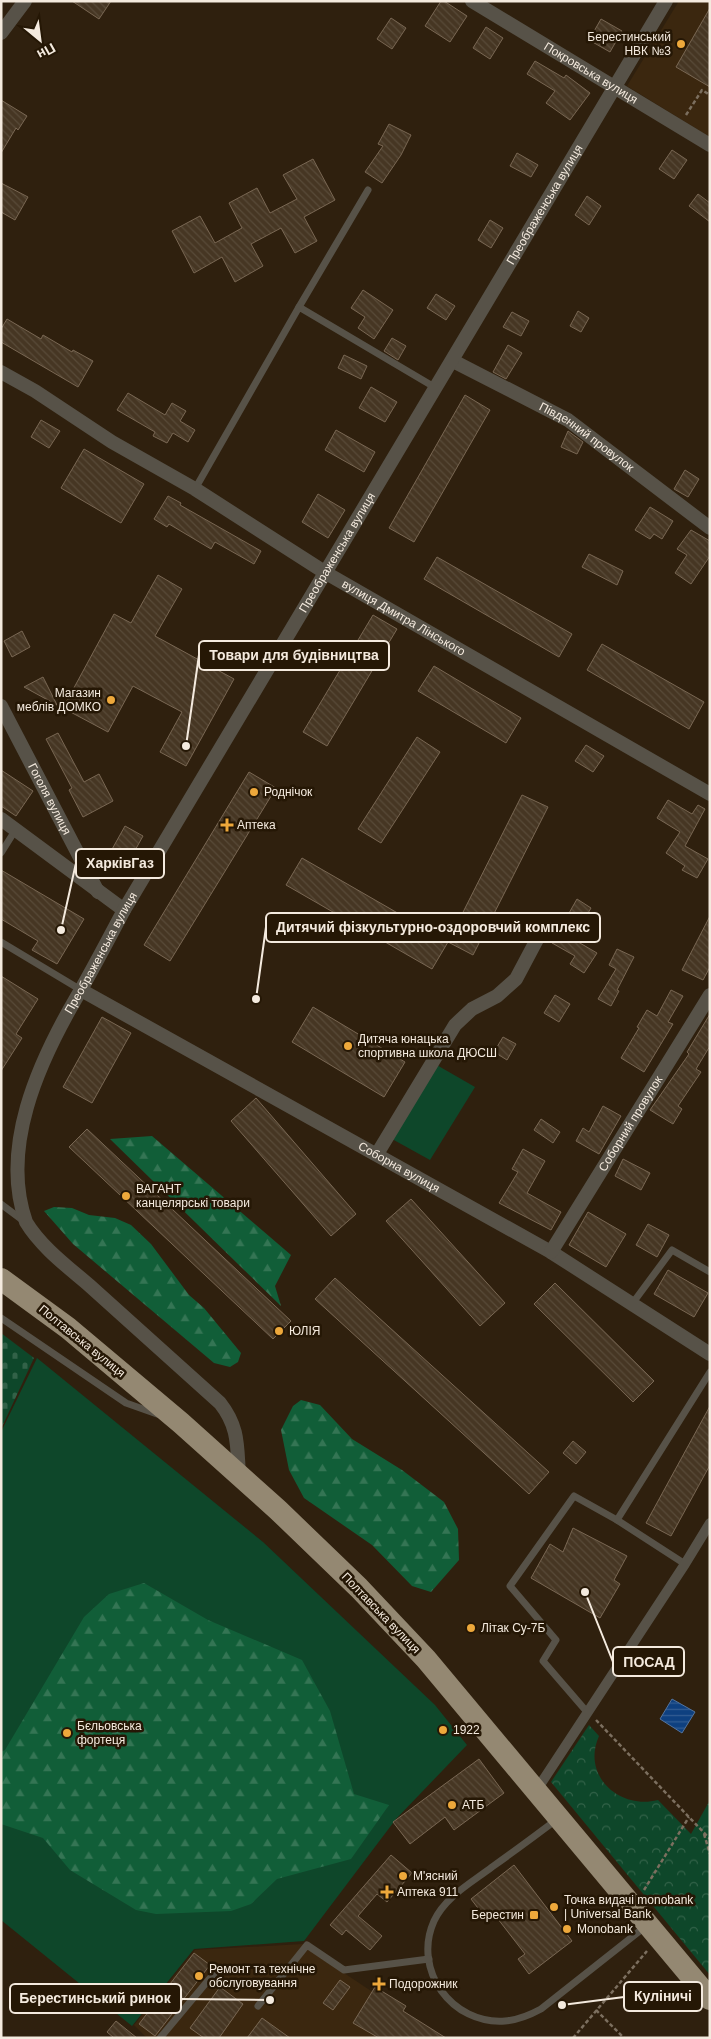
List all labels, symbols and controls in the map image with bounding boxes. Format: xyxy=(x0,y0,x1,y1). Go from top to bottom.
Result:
north arrow xyxy=(15,15,65,65)
place label: Берестинський НВК №3 xyxy=(587,30,671,58)
marker: Берестинський НВК №3 xyxy=(675,38,687,50)
street label: Покровська вулиця xyxy=(542,39,640,107)
text: Пн xyxy=(34,40,58,63)
street label: Преображенська вулиця xyxy=(503,142,586,267)
street label: Південний провулок xyxy=(537,399,637,475)
street label: Преображенська вулиця xyxy=(296,490,378,615)
street label: вулиця Дмитра Лінського xyxy=(340,577,468,659)
callout: Товари для будівництва xyxy=(199,641,389,670)
text: Товари для будівництва xyxy=(209,647,379,663)
place label: Магазин меблів ДОМКО xyxy=(17,686,101,714)
marker: Магазин меблів ДОМКО xyxy=(105,694,117,706)
street label: Гоголя вулиця xyxy=(25,761,74,837)
place label: Роднічок xyxy=(264,785,313,799)
marker: Роднічок xyxy=(248,786,260,798)
place label: Аптека xyxy=(237,818,276,832)
marker: Аптека xyxy=(221,819,233,831)
callout: ХарківГаз xyxy=(76,849,164,878)
text: ХарківГаз xyxy=(86,855,154,871)
street label: Преображенська вулиця xyxy=(62,889,140,1016)
callout: Дитячий фізкультурно-оздоровчий комплекс xyxy=(266,913,600,942)
text: Дитячий фізкультурно-оздоровчий комплекс xyxy=(276,919,590,935)
place label: Дитяча юнацька спортивна школа ДЮСШ xyxy=(358,1032,497,1060)
marker: Дитяча юнацька спортивна школа ДЮСШ xyxy=(342,1040,354,1052)
street label: Соборний провулок xyxy=(596,1073,666,1174)
street label: Соборна вулиця xyxy=(356,1139,442,1196)
place label: ВАГАНТ канцелярські товари xyxy=(136,1182,250,1210)
marker: ВАГАНТ канцелярські товари xyxy=(120,1190,132,1202)
street label: Полтавська вулиця xyxy=(36,1302,128,1380)
place label: ЮЛІЯ xyxy=(289,1324,320,1338)
marker: ЮЛІЯ xyxy=(273,1325,285,1337)
street label: Полтавська вулиця xyxy=(339,1570,423,1656)
place label: Літак Су-7Б xyxy=(481,1621,545,1635)
marker: Літак Су-7Б xyxy=(465,1622,477,1634)
callout: ПОСАД xyxy=(613,1647,684,1676)
text: ПОСАД xyxy=(623,1654,675,1670)
place label: Бєльовська фортеця xyxy=(77,1719,142,1747)
place label: 1922 xyxy=(453,1723,480,1737)
marker: 1922 xyxy=(437,1724,449,1736)
marker: Бєльовська фортеця xyxy=(61,1727,73,1739)
place label: АТБ xyxy=(462,1798,484,1812)
marker: АТБ xyxy=(446,1799,458,1811)
place label: М'ясний xyxy=(413,1869,458,1883)
marker: М'ясний xyxy=(397,1870,409,1882)
place label: Аптека 911 xyxy=(397,1885,459,1899)
marker: Аптека 911 xyxy=(381,1886,393,1898)
place label: Точка видачі monobank | Universal Bank xyxy=(564,1893,694,1921)
marker: Точка видачі monobank | Universal Bank xyxy=(548,1901,560,1913)
place label: Берестин xyxy=(471,1908,524,1922)
marker: Берестин xyxy=(528,1909,540,1921)
place label: Monobank xyxy=(577,1922,634,1936)
marker: Monobank xyxy=(561,1923,573,1935)
place label: Ремонт та технічне обслуговування xyxy=(209,1962,316,1990)
marker: Ремонт та технічне обслуговування xyxy=(193,1970,205,1982)
place label: Подорожник xyxy=(389,1977,458,1991)
marker: Подорожник xyxy=(373,1978,385,1990)
callout: Куліничі xyxy=(624,1982,702,2011)
callout: Берестинський ринок xyxy=(10,1984,181,2013)
text: Куліничі xyxy=(634,1988,692,2004)
text: Берестинський ринок xyxy=(19,1990,172,2006)

